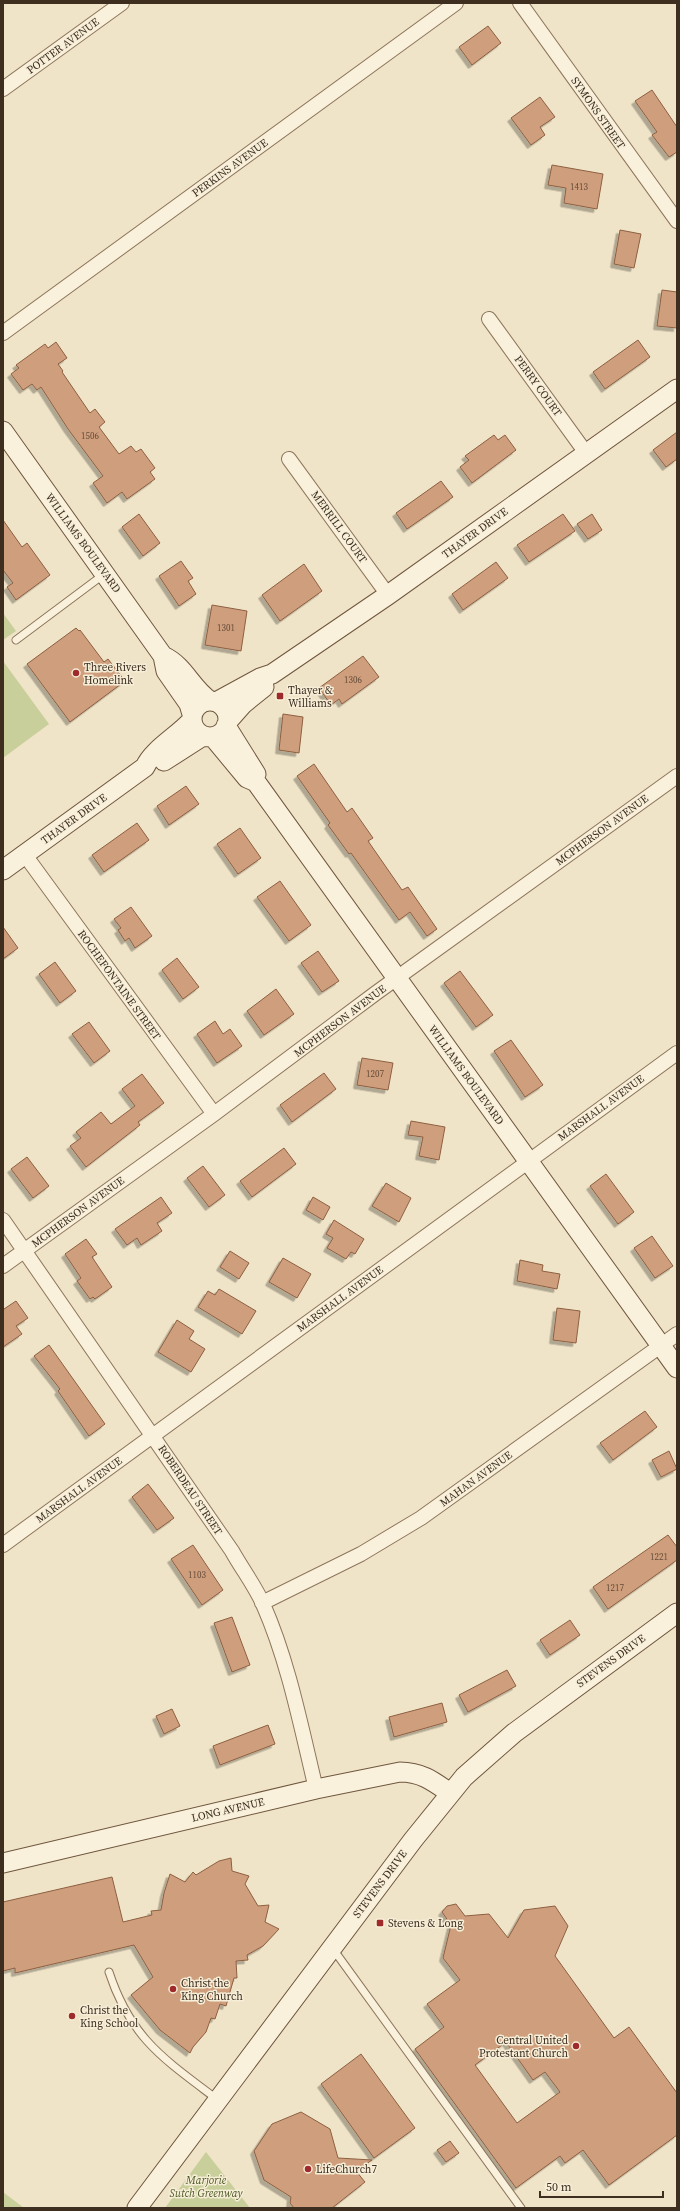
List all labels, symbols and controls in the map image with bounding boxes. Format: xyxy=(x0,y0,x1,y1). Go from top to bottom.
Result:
street label: POTTER AVENUE xyxy=(24,14,103,77)
street label: SYMONS STREET xyxy=(568,74,629,152)
street label: PERKINS AVENUE xyxy=(189,135,271,201)
house number: 1413 xyxy=(570,181,588,193)
street label: PERRY COURT xyxy=(511,353,565,420)
house number: 1506 xyxy=(81,430,99,442)
street label: MERRILL COURT xyxy=(308,488,371,567)
street label: WILLIAMS BOULEVARD xyxy=(42,490,124,596)
street label: THAYER DRIVE xyxy=(439,504,511,562)
house number: 1301 xyxy=(217,622,235,634)
place label: Three Rivers Homelink xyxy=(84,660,146,688)
marker: Three Rivers Homelink xyxy=(71,668,81,678)
house number: 1306 xyxy=(344,674,362,686)
place label: Thayer & Williams xyxy=(288,683,333,711)
marker: Thayer & Williams xyxy=(275,691,285,701)
street label: THAYER DRIVE xyxy=(38,790,110,848)
street label: MCPHERSON AVENUE xyxy=(552,791,652,869)
street label: ROCHEFONTAINE STREET xyxy=(74,927,164,1043)
street label: MCPHERSON AVENUE xyxy=(291,981,389,1061)
street label: WILLIAMS BOULEVARD xyxy=(425,1022,507,1128)
house number: 1207 xyxy=(366,1068,384,1080)
street label: MARSHALL AVENUE xyxy=(555,1071,648,1145)
street label: MCPHERSON AVENUE xyxy=(28,1173,128,1251)
street label: MARSHALL AVENUE xyxy=(294,1262,387,1336)
street label: ROBERDEAU STREET xyxy=(154,1442,226,1538)
street label: MAHAN AVENUE xyxy=(437,1447,516,1510)
street label: MARSHALL AVENUE xyxy=(33,1453,126,1527)
house number: 1221 xyxy=(650,1551,668,1563)
house number: 1103 xyxy=(188,1569,206,1581)
house number: 1217 xyxy=(606,1582,624,1594)
street label: STEVENS DRIVE xyxy=(574,1631,649,1691)
street label: LONG AVENUE xyxy=(190,1794,266,1826)
street label: STEVENS DRIVE xyxy=(349,1847,411,1921)
place label: Stevens & Long xyxy=(388,1916,463,1931)
marker: Stevens & Long xyxy=(375,1918,385,1928)
place label: Christ the King Church xyxy=(181,1976,243,2004)
marker: Christ the King Church xyxy=(168,1984,178,1994)
place label: Christ the King School xyxy=(80,2003,138,2031)
marker: Christ the King School xyxy=(67,2011,77,2021)
place label: Central United Protestant Church xyxy=(479,2033,569,2061)
marker: Central United Protestant Church xyxy=(571,2041,581,2051)
place label: LifeChurch7 xyxy=(316,2162,377,2177)
marker: LifeChurch7 xyxy=(303,2164,313,2174)
park label: Marjorie Sutch Greenway xyxy=(170,2173,243,2201)
scale bar xyxy=(540,2173,663,2199)
text: 50 m xyxy=(546,2179,572,2195)

